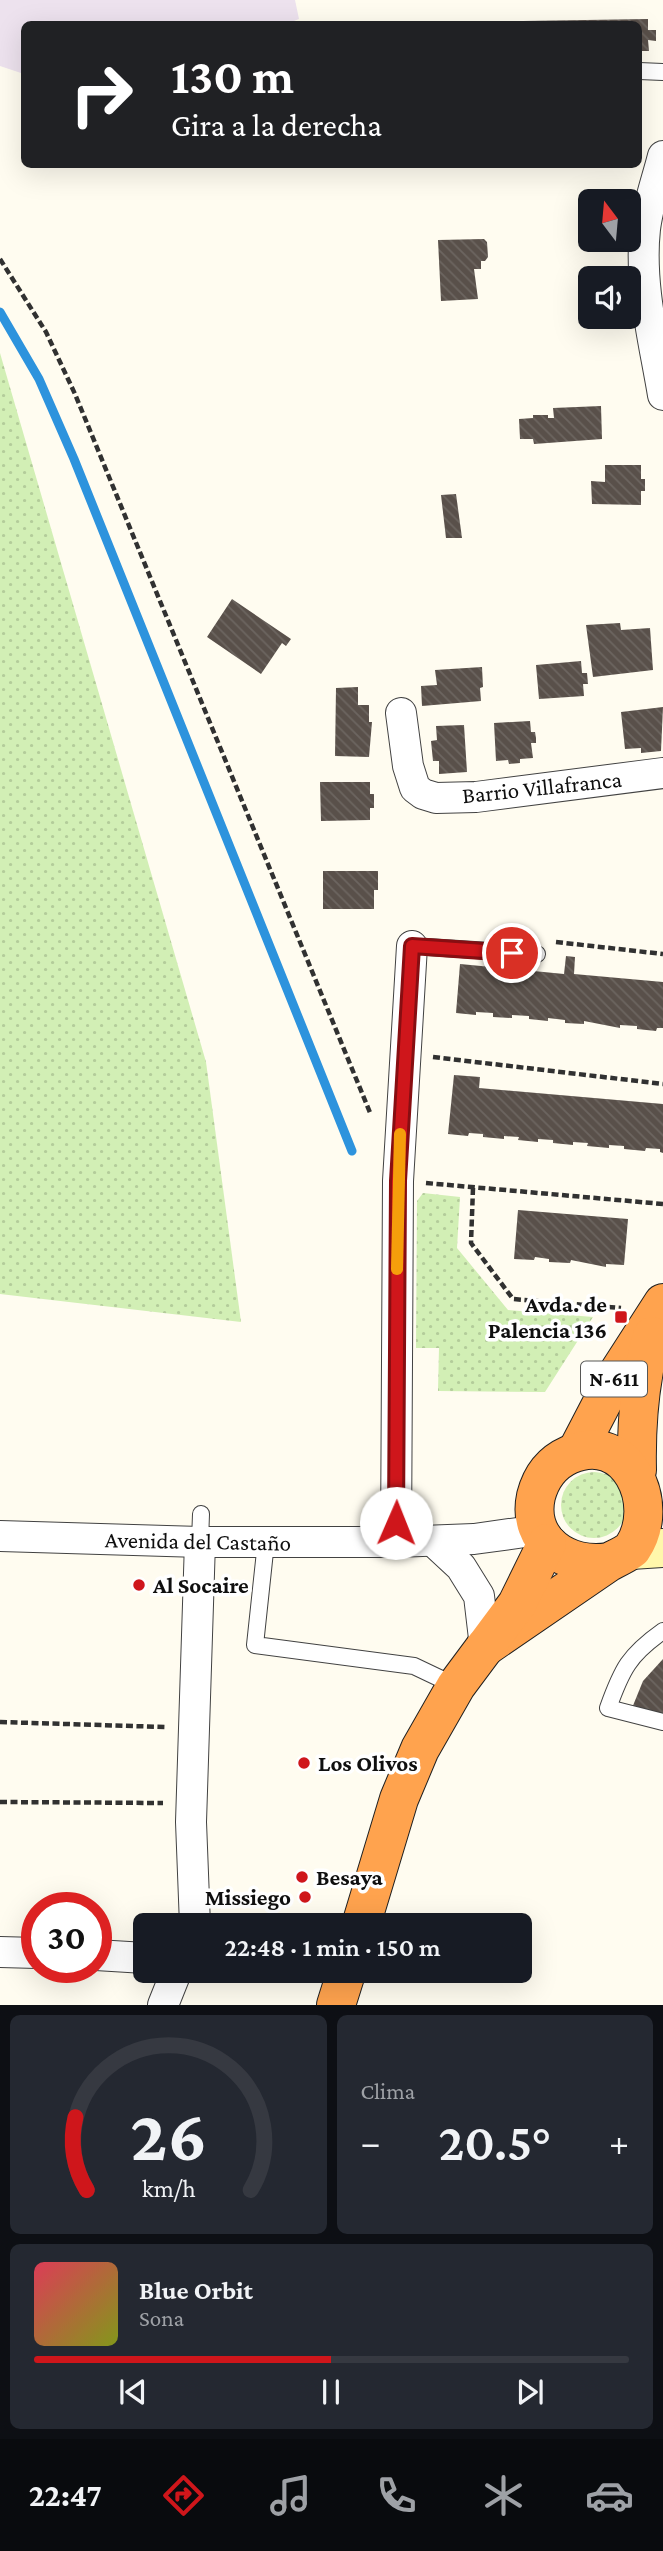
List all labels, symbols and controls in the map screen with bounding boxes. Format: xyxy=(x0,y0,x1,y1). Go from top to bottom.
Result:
icon: right xyxy=(56,49,147,140)
text: 130 m xyxy=(171,49,294,104)
text: Gira a la derecha xyxy=(171,107,382,143)
north arrow xyxy=(578,189,640,252)
map controls xyxy=(578,189,641,329)
button: sound xyxy=(578,266,641,329)
street label: Barrio Villafranca xyxy=(461,766,624,808)
pin xyxy=(482,923,542,983)
icon: arrive xyxy=(493,934,531,972)
place label: Avda. de Palencia 136 xyxy=(488,1291,607,1343)
marker: Avda. de Palencia 136 xyxy=(613,1309,629,1325)
road number: N-611 xyxy=(581,1362,647,1396)
position arrow xyxy=(359,1486,433,1560)
street label: Avenida del Castaño xyxy=(105,1526,291,1556)
place label: Al Socaire xyxy=(152,1572,249,1598)
marker: Al Socaire xyxy=(131,1577,147,1593)
place label: Los Olivos xyxy=(318,1750,418,1776)
marker: Los Olivos xyxy=(296,1755,312,1771)
place label: Besaya xyxy=(316,1864,384,1890)
marker: Besaya xyxy=(294,1869,310,1885)
place label: Missiego xyxy=(205,1884,291,1910)
marker: Missiego xyxy=(297,1889,313,1905)
speed limit sign: 30 xyxy=(21,1892,112,1983)
text: 22:48 · 1 min · 150 m xyxy=(224,1933,441,1962)
text: Clima xyxy=(361,2078,415,2104)
text: 26 xyxy=(130,2096,207,2177)
text: 20.5° xyxy=(438,2113,551,2171)
text: − xyxy=(361,2121,381,2163)
text: + xyxy=(609,2121,629,2163)
text: km/h xyxy=(141,2175,195,2202)
text: Blue Orbit xyxy=(139,2276,253,2305)
text: Sona xyxy=(139,2305,184,2331)
icon: previous xyxy=(114,2373,152,2411)
icon: pause xyxy=(312,2373,350,2411)
icon: next xyxy=(511,2373,549,2411)
icon: directions xyxy=(159,2471,208,2520)
icon: music xyxy=(266,2471,315,2520)
icon: phone xyxy=(372,2471,421,2520)
icon: climate xyxy=(479,2471,528,2520)
icon: car xyxy=(585,2471,634,2520)
text: 22:47 xyxy=(29,2477,102,2513)

